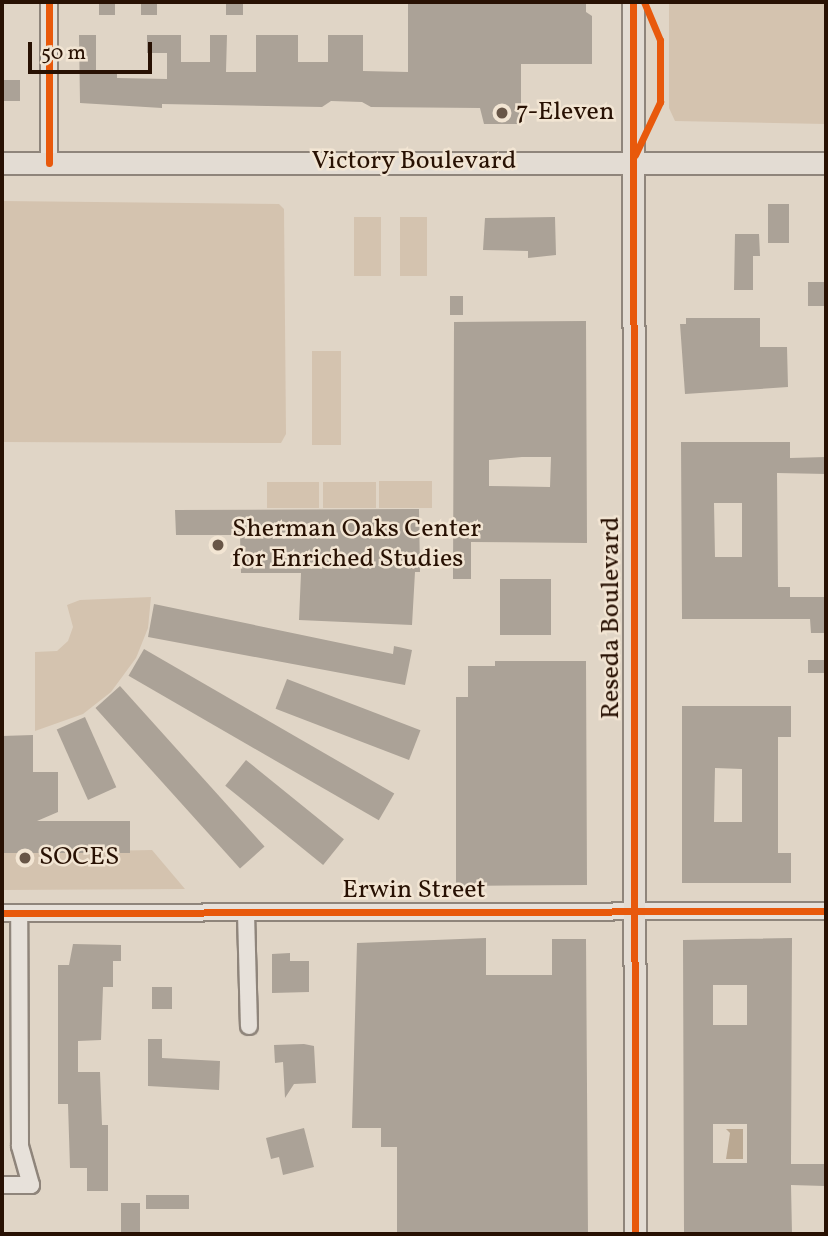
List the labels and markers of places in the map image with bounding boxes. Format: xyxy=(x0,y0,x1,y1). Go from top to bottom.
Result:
place label: 7-Eleven xyxy=(516,97,614,129)
marker: 7-Eleven xyxy=(494,105,510,121)
place label: Sherman Oaks Center for Enriched Studies xyxy=(232,514,481,576)
marker: Sherman Oaks Center for Enriched Studies xyxy=(210,537,226,553)
place label: SOCES xyxy=(39,842,119,874)
marker: SOCES xyxy=(17,850,33,866)

